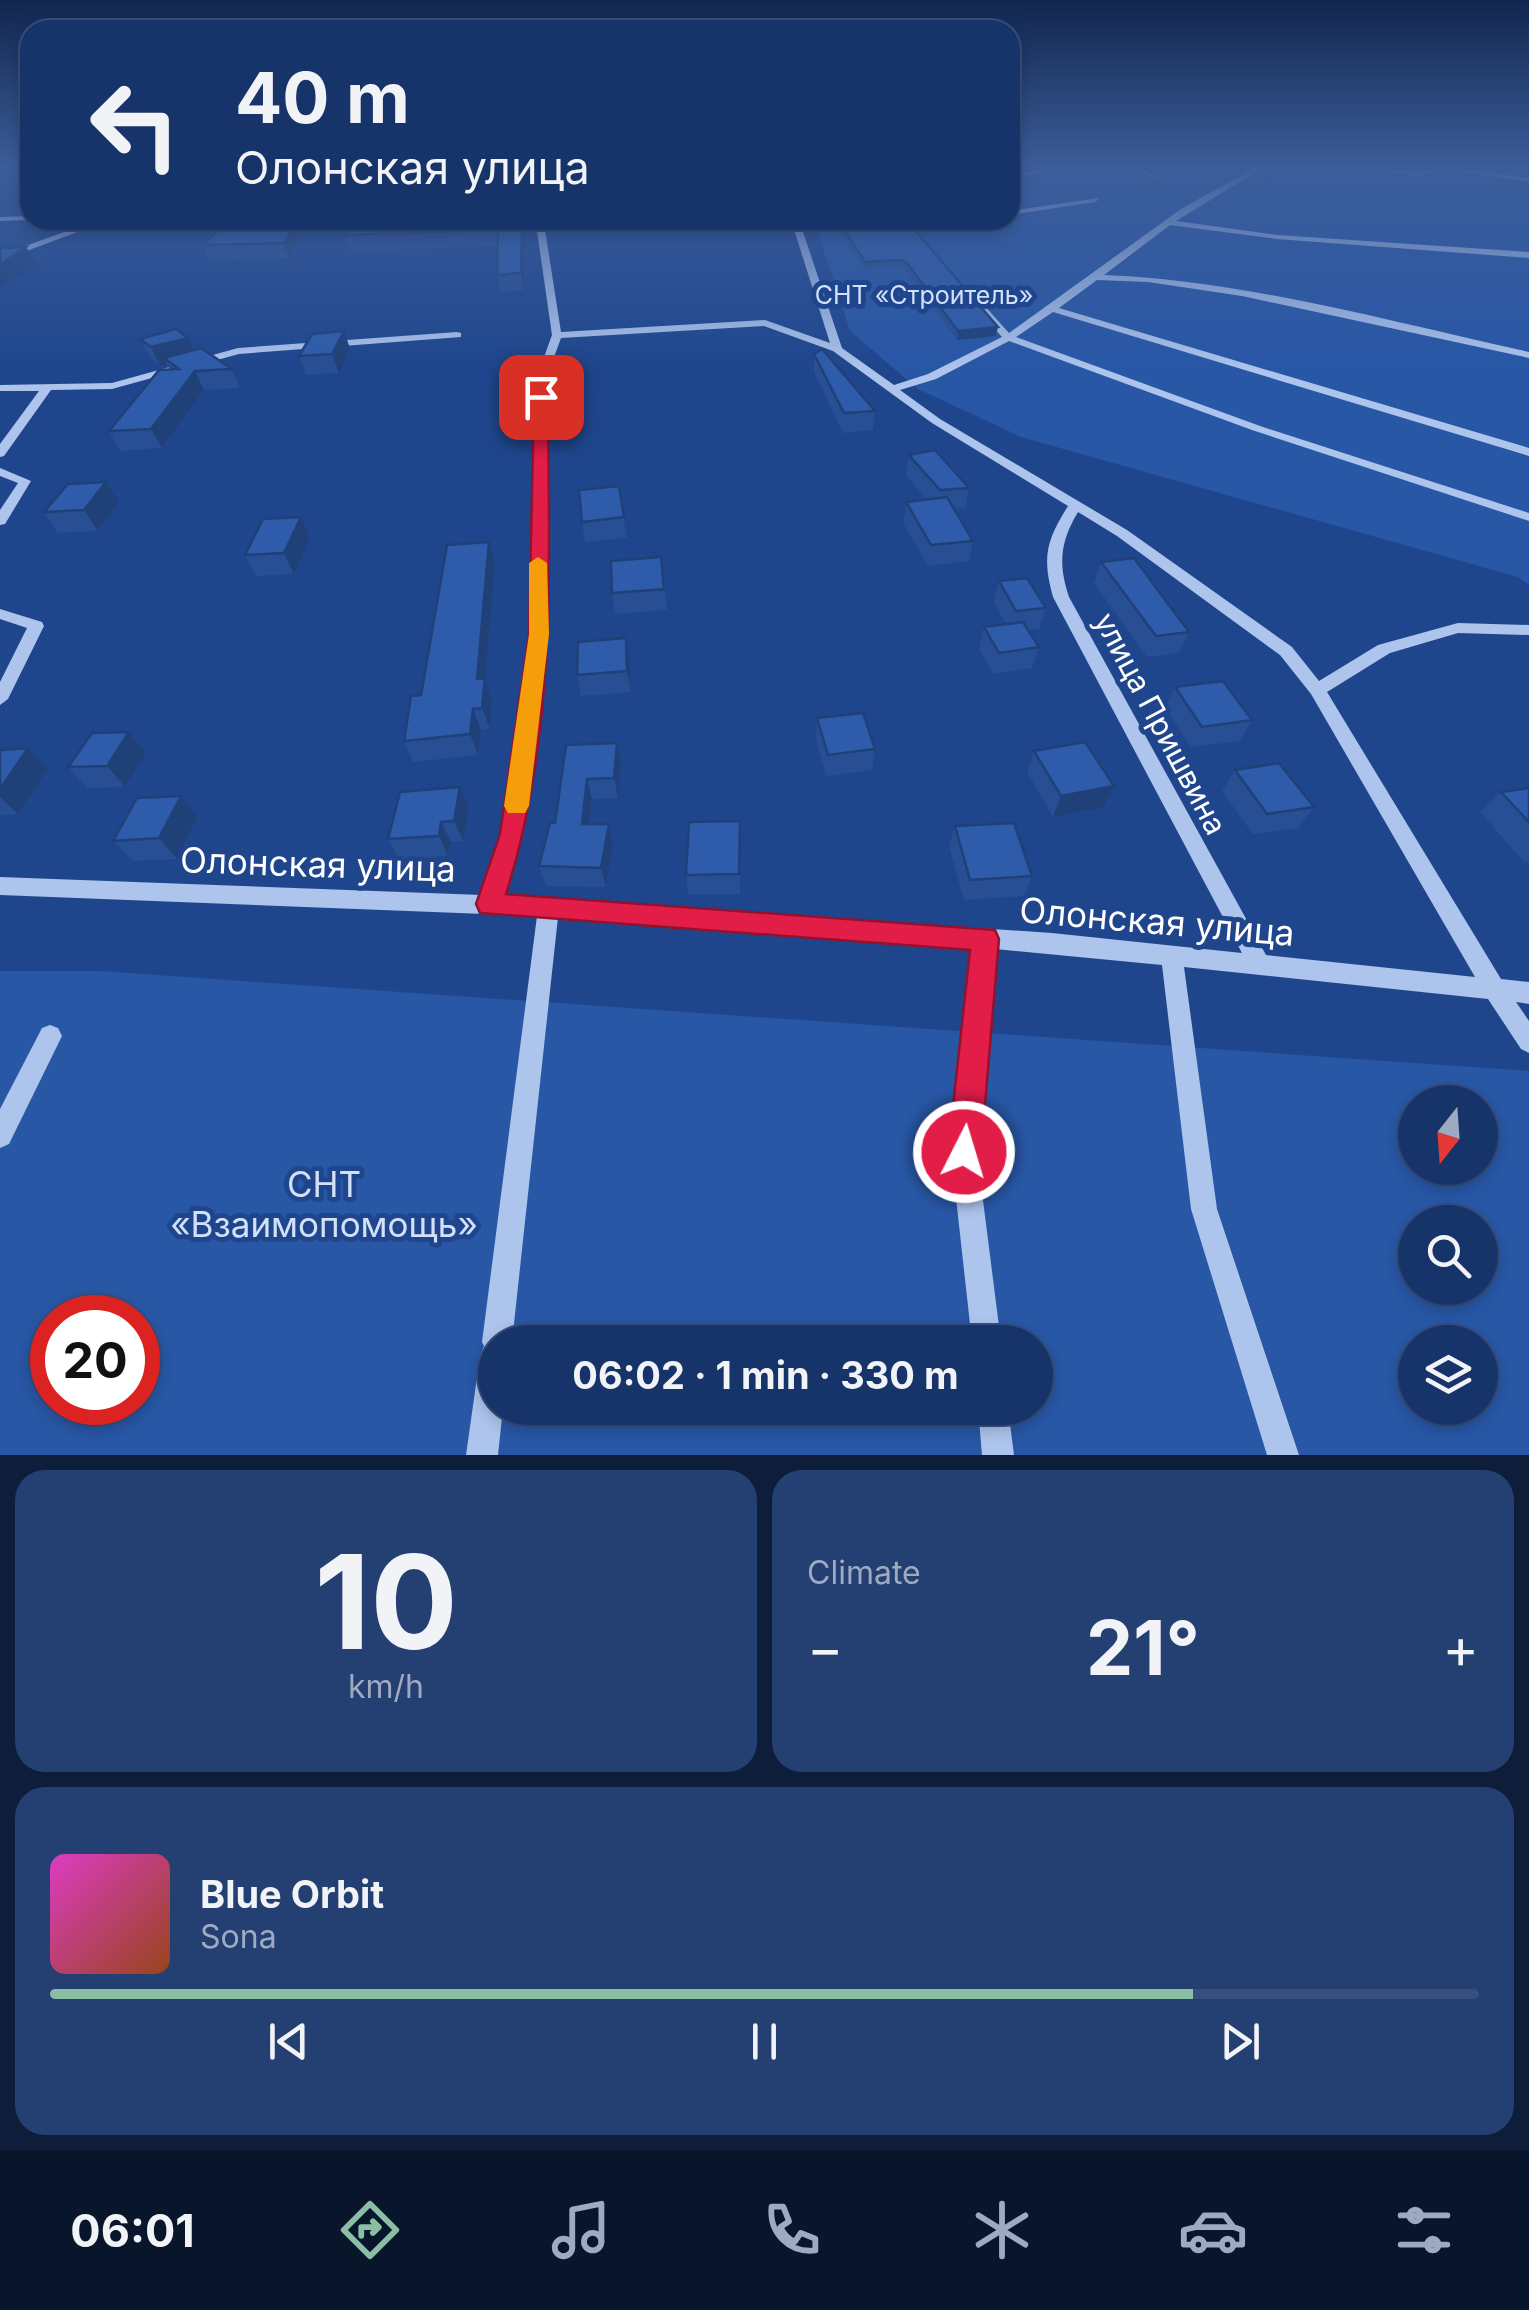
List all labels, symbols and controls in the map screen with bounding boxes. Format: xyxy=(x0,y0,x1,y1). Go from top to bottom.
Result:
text: 40 m xyxy=(235,55,410,140)
icon: left xyxy=(70,60,200,190)
text: Олонская улица xyxy=(235,140,590,195)
park label: СНТ «Строитель» xyxy=(815,280,1033,310)
pin xyxy=(499,355,584,440)
icon: arrive xyxy=(514,370,569,425)
street label: улица Пришвина xyxy=(1087,606,1235,841)
street label: Олонская улица xyxy=(179,838,457,890)
street label: Олонская улица xyxy=(1018,888,1296,954)
north arrow xyxy=(1398,1085,1498,1185)
map controls xyxy=(1398,1085,1498,1425)
position arrow xyxy=(912,1100,1016,1204)
park label: СНТ «Взаимопомощь» xyxy=(170,1163,478,1245)
button: search xyxy=(1398,1205,1498,1305)
speed limit sign: 20 xyxy=(30,1295,160,1425)
button: layers xyxy=(1398,1325,1498,1425)
text: 06:02 · 1 min · 330 m xyxy=(572,1352,959,1398)
text: 10 xyxy=(314,1523,458,1680)
text: Climate xyxy=(807,1553,921,1592)
text: 21° xyxy=(1086,1602,1200,1693)
text: − xyxy=(807,1615,843,1681)
text: + xyxy=(1443,1615,1479,1681)
text: km/h xyxy=(348,1667,424,1706)
text: Blue Orbit xyxy=(200,1871,384,1917)
text: Sona xyxy=(200,1917,277,1956)
icon: previous xyxy=(261,2014,316,2069)
icon: pause xyxy=(737,2014,792,2069)
icon: next xyxy=(1213,2014,1268,2069)
icon: directions xyxy=(335,2195,405,2265)
icon: music xyxy=(546,2195,616,2265)
icon: phone xyxy=(757,2195,827,2265)
icon: climate xyxy=(967,2195,1037,2265)
icon: car xyxy=(1178,2195,1248,2265)
icon: filters xyxy=(1389,2195,1459,2265)
text: 06:01 xyxy=(70,2203,195,2258)

